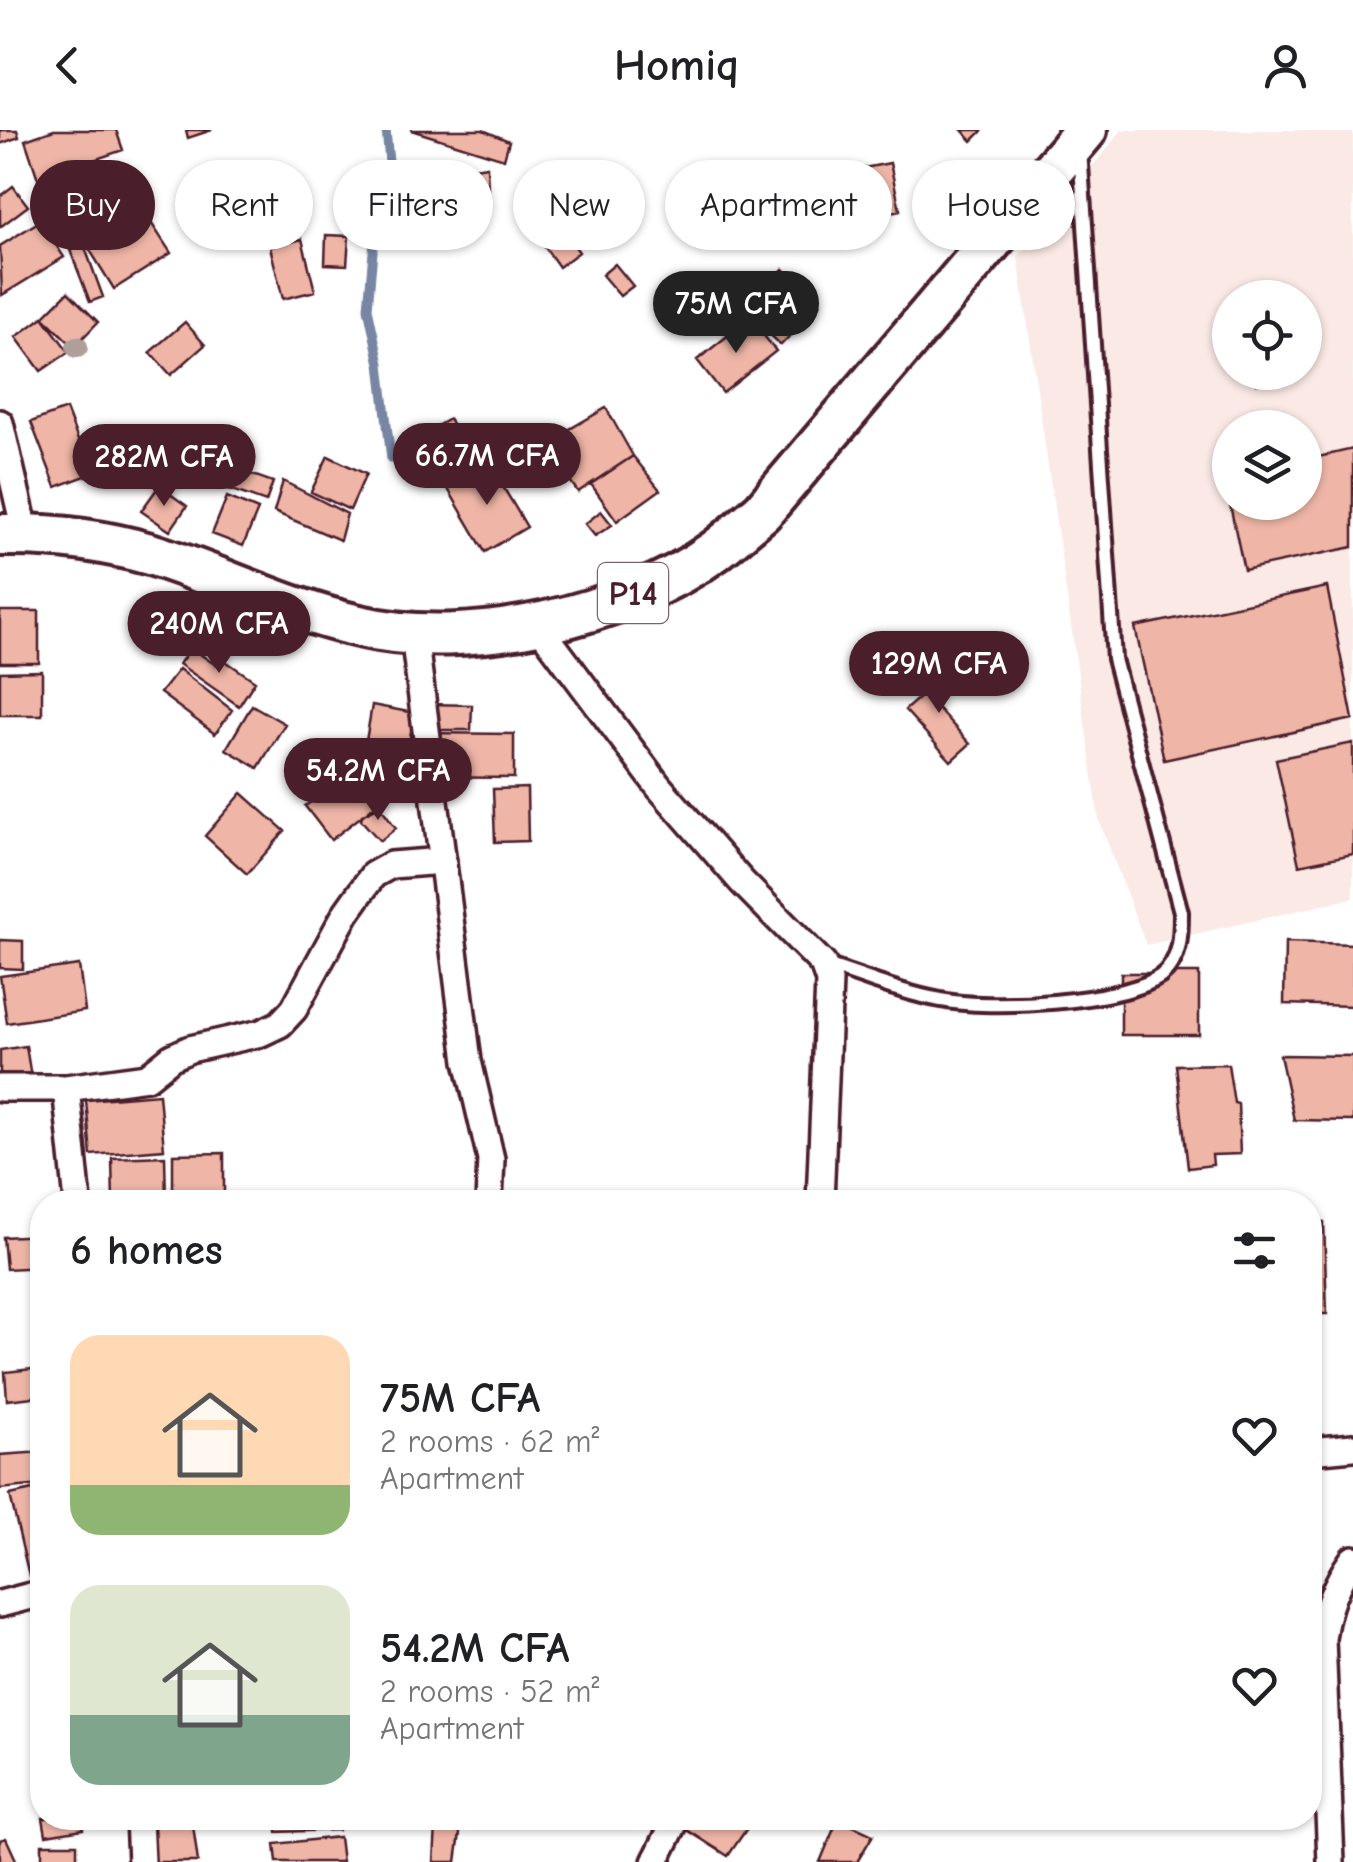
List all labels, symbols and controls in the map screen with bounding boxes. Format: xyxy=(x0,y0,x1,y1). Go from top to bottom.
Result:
icon: back xyxy=(40,38,95,93)
icon: person xyxy=(1258,38,1313,93)
text: Homiq xyxy=(614,39,739,91)
chip: Buy xyxy=(30,160,155,250)
chip: Rent xyxy=(175,160,313,250)
chip: Filters xyxy=(333,160,493,250)
chip: New xyxy=(513,160,645,250)
chip: Apartment xyxy=(665,160,892,250)
chip: House xyxy=(912,160,1075,250)
pin: 75M CFA xyxy=(644,271,828,356)
map controls xyxy=(1212,280,1322,520)
button: locate xyxy=(1212,280,1322,390)
text: 75M CFA xyxy=(675,285,797,322)
button: layers xyxy=(1212,410,1322,520)
pin: 66.7M CFA xyxy=(373,423,601,508)
pin: 282M CFA xyxy=(61,424,267,509)
text: 66.7M CFA xyxy=(415,437,559,474)
text: 282M CFA xyxy=(95,438,233,475)
road number: P14 xyxy=(598,563,668,623)
pin: 240M CFA xyxy=(116,591,322,676)
text: 240M CFA xyxy=(150,605,288,642)
pin: 129M CFA xyxy=(836,631,1042,716)
text: 129M CFA xyxy=(871,645,1007,682)
pin: 54.2M CFA xyxy=(264,738,492,823)
text: 54.2M CFA xyxy=(306,752,450,789)
icon: filters xyxy=(1227,1223,1282,1278)
text: 6 homes xyxy=(70,1226,223,1275)
text: 75M CFA xyxy=(380,1374,540,1423)
icon: home xyxy=(150,1375,270,1495)
icon: heart xyxy=(1227,1408,1282,1463)
text: 2 rooms · 62 m² xyxy=(380,1423,599,1460)
text: Apartment xyxy=(380,1460,523,1497)
text: 54.2M CFA xyxy=(380,1624,569,1673)
icon: home xyxy=(150,1625,270,1745)
icon: heart xyxy=(1227,1658,1282,1713)
text: 2 rooms · 52 m² xyxy=(380,1673,599,1710)
text: Apartment xyxy=(380,1710,523,1747)

